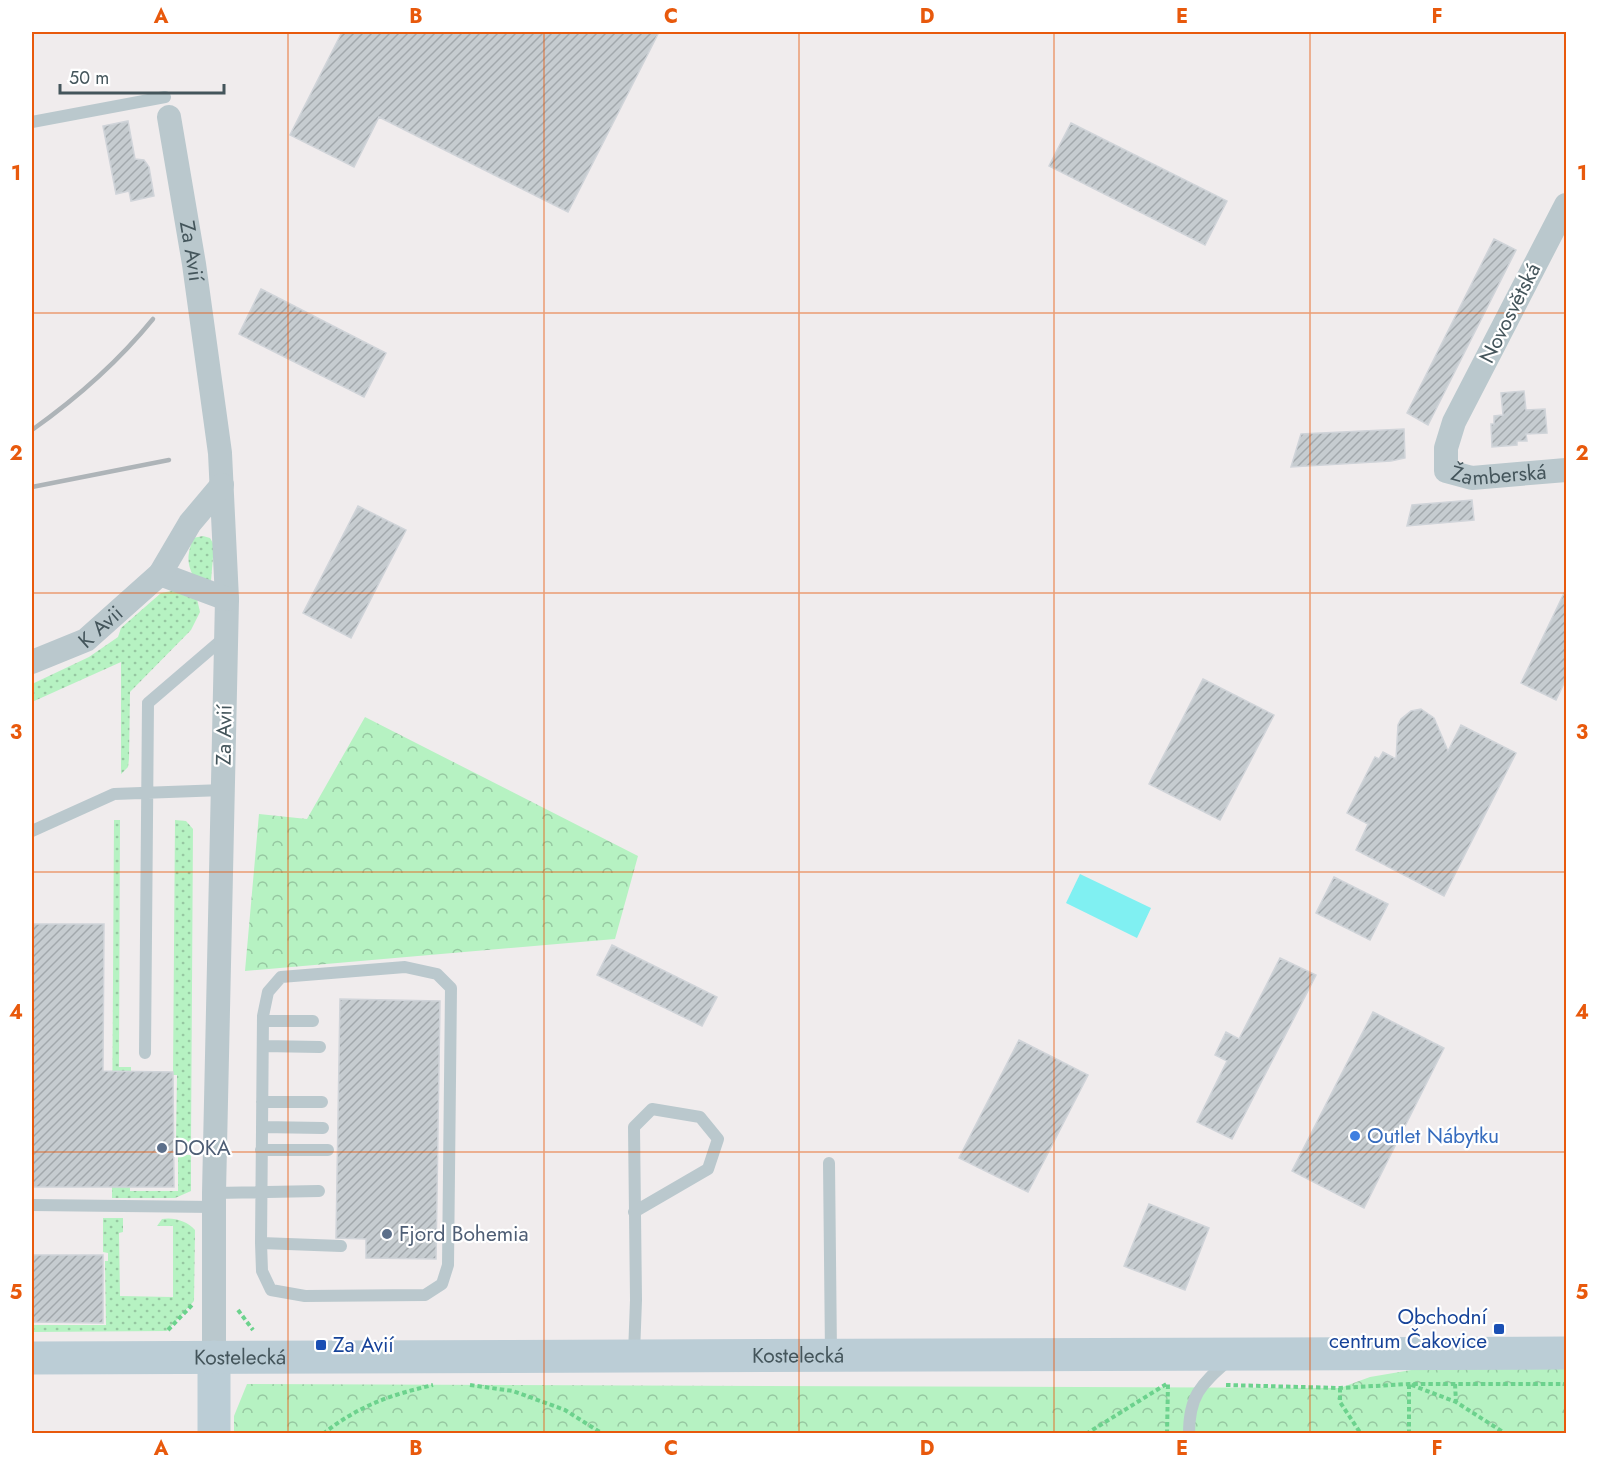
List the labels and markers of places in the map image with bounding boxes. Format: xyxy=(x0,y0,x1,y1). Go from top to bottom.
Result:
place label: Outlet Nábytku xyxy=(1367,1121,1499,1151)
marker: Outlet Nábytku xyxy=(1348,1129,1362,1143)
place label: DOKA xyxy=(174,1133,231,1163)
marker: DOKA xyxy=(155,1141,169,1155)
place label: Fjord Bohemia xyxy=(399,1219,529,1249)
marker: Fjord Bohemia xyxy=(380,1227,394,1241)
place label: Obchodní centrum Čakovice xyxy=(1329,1302,1489,1356)
marker: Obchodní centrum Čakovice xyxy=(1492,1322,1506,1336)
place label: Za Avií xyxy=(333,1330,395,1360)
marker: Za Avií xyxy=(314,1338,328,1352)

